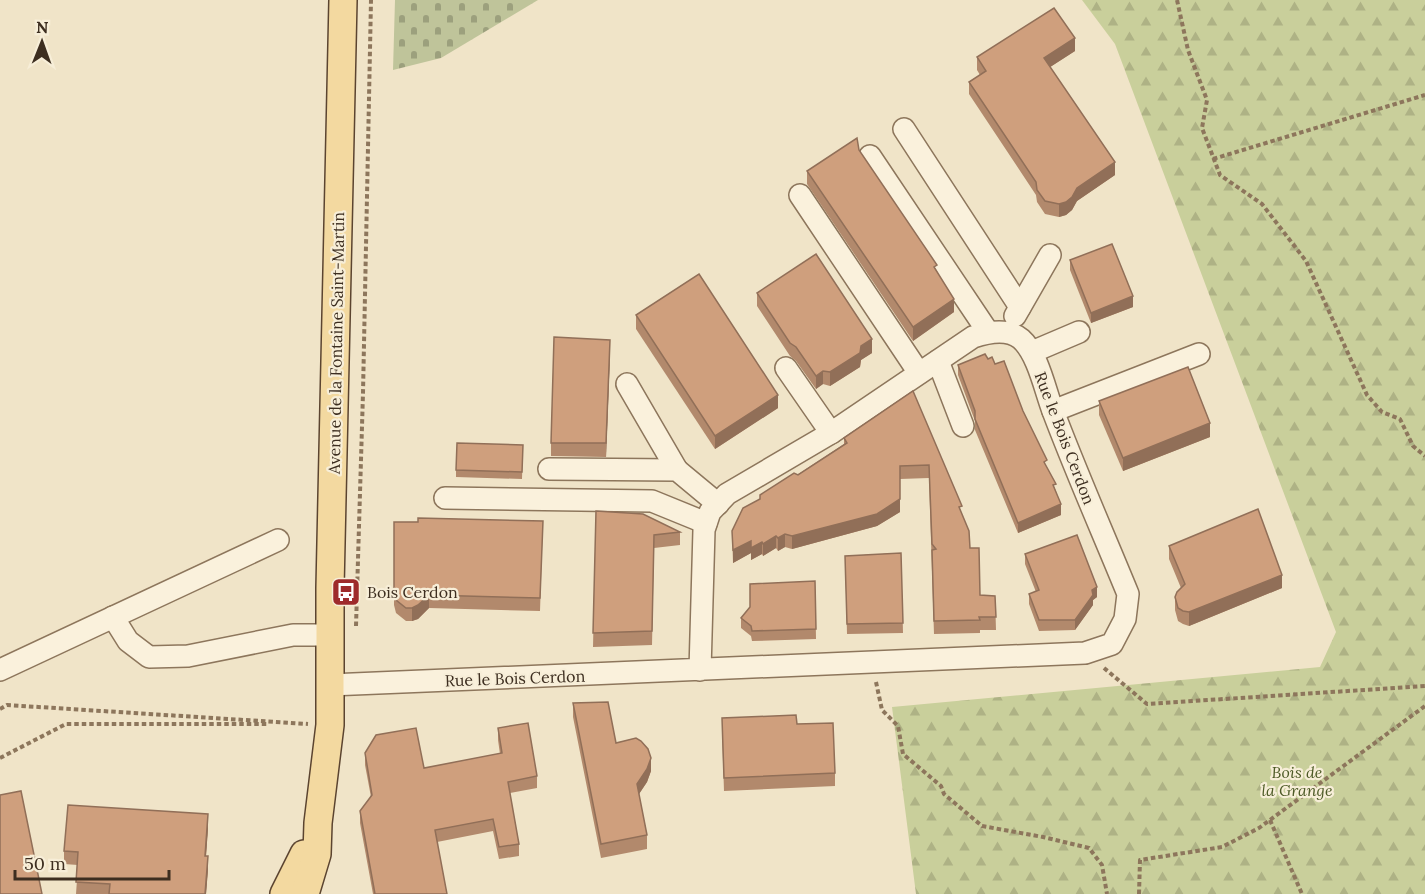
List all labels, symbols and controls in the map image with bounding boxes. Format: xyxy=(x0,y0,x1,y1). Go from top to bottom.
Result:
north arrow xyxy=(12,12,72,72)
text: N xyxy=(36,17,49,37)
street label: Avenue de la Fontaine Saint-Martin xyxy=(324,211,348,475)
street label: Rue le Bois Cerdon xyxy=(1030,369,1100,507)
bus stop icon: Bois Cerdon xyxy=(330,576,362,608)
place label: Bois Cerdon xyxy=(367,582,458,602)
street label: Rue le Bois Cerdon xyxy=(444,666,586,690)
park label: Bois de la Grange xyxy=(1261,762,1333,800)
scale bar xyxy=(15,843,170,881)
text: 50 m xyxy=(24,852,66,875)

